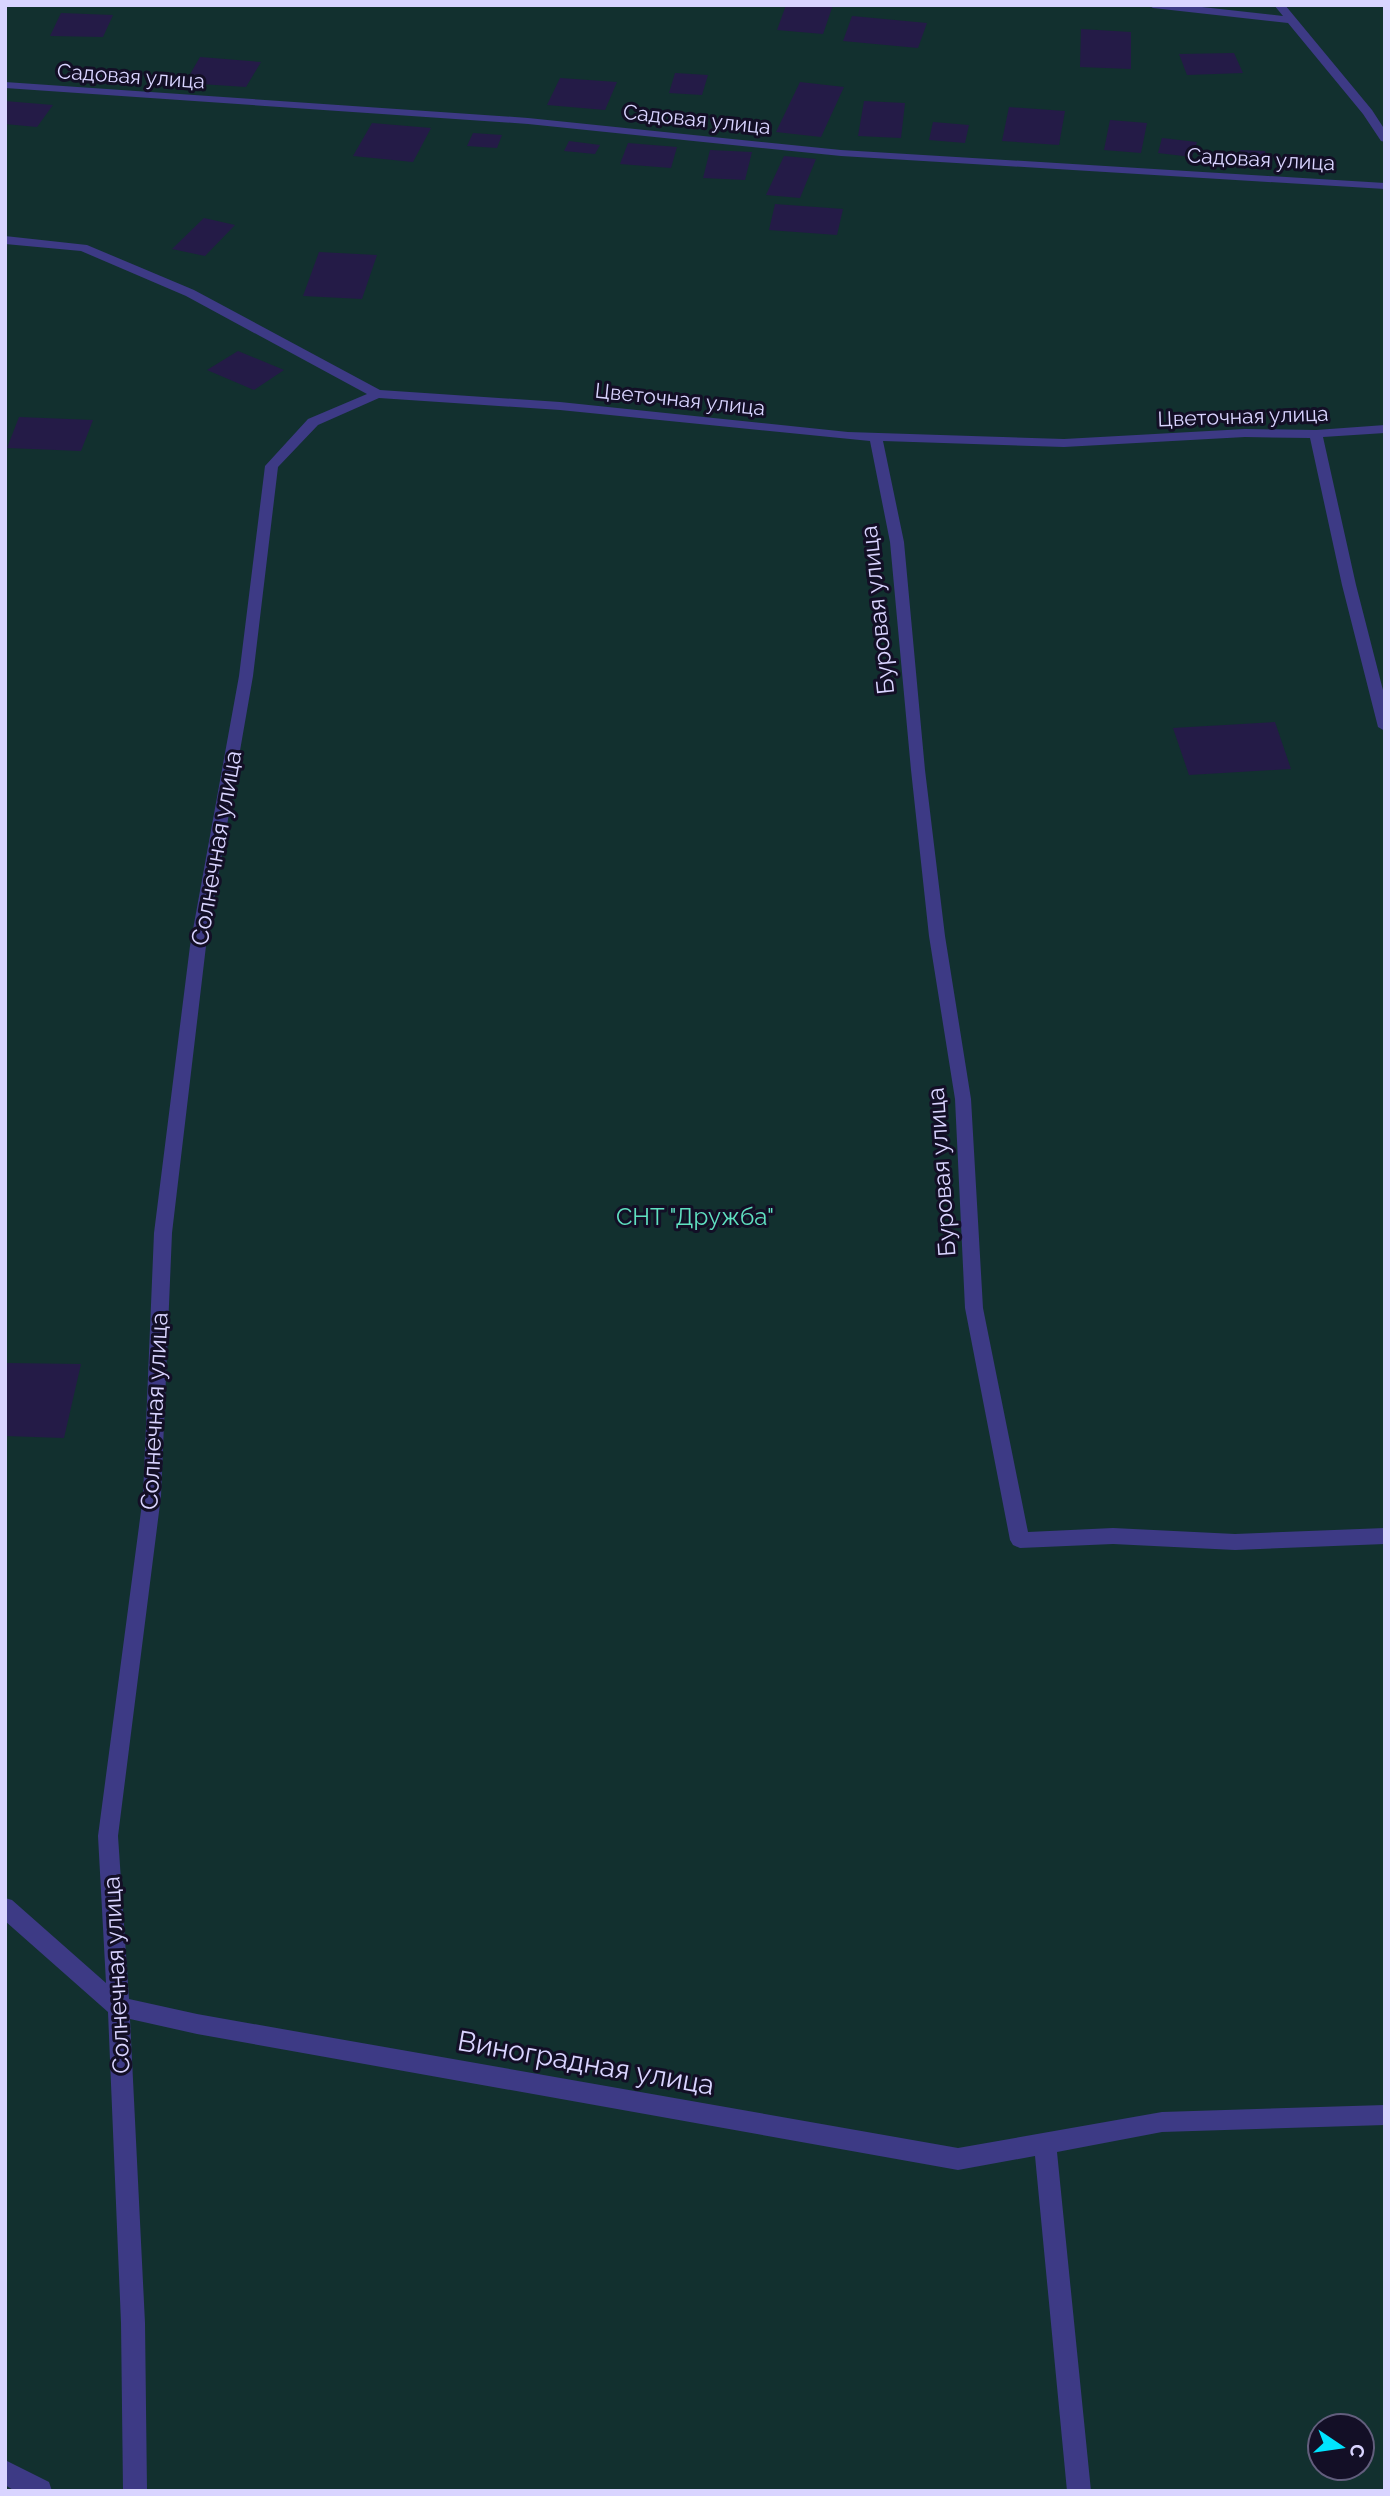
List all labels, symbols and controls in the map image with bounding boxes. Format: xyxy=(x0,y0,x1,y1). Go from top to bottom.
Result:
street label: Садовая улица xyxy=(56,58,206,94)
street label: Садовая улица xyxy=(622,99,772,139)
street label: Садовая улица xyxy=(1186,143,1336,175)
street label: Цветочная улица xyxy=(594,378,766,420)
street label: Цветочная улица xyxy=(1157,401,1329,431)
street label: Буровая улица xyxy=(854,524,900,696)
street label: Солнечная улица xyxy=(185,748,247,948)
street label: Буровая улица xyxy=(921,1086,961,1258)
park label: СНТ "Дружба" xyxy=(616,1202,774,1231)
street label: Солнечная улица xyxy=(134,1312,174,1510)
street label: Солнечная улица xyxy=(96,1876,136,2074)
street label: Виноградная улица xyxy=(455,2024,717,2102)
north arrow xyxy=(1306,2412,1376,2482)
text: С xyxy=(1345,2442,1370,2460)

